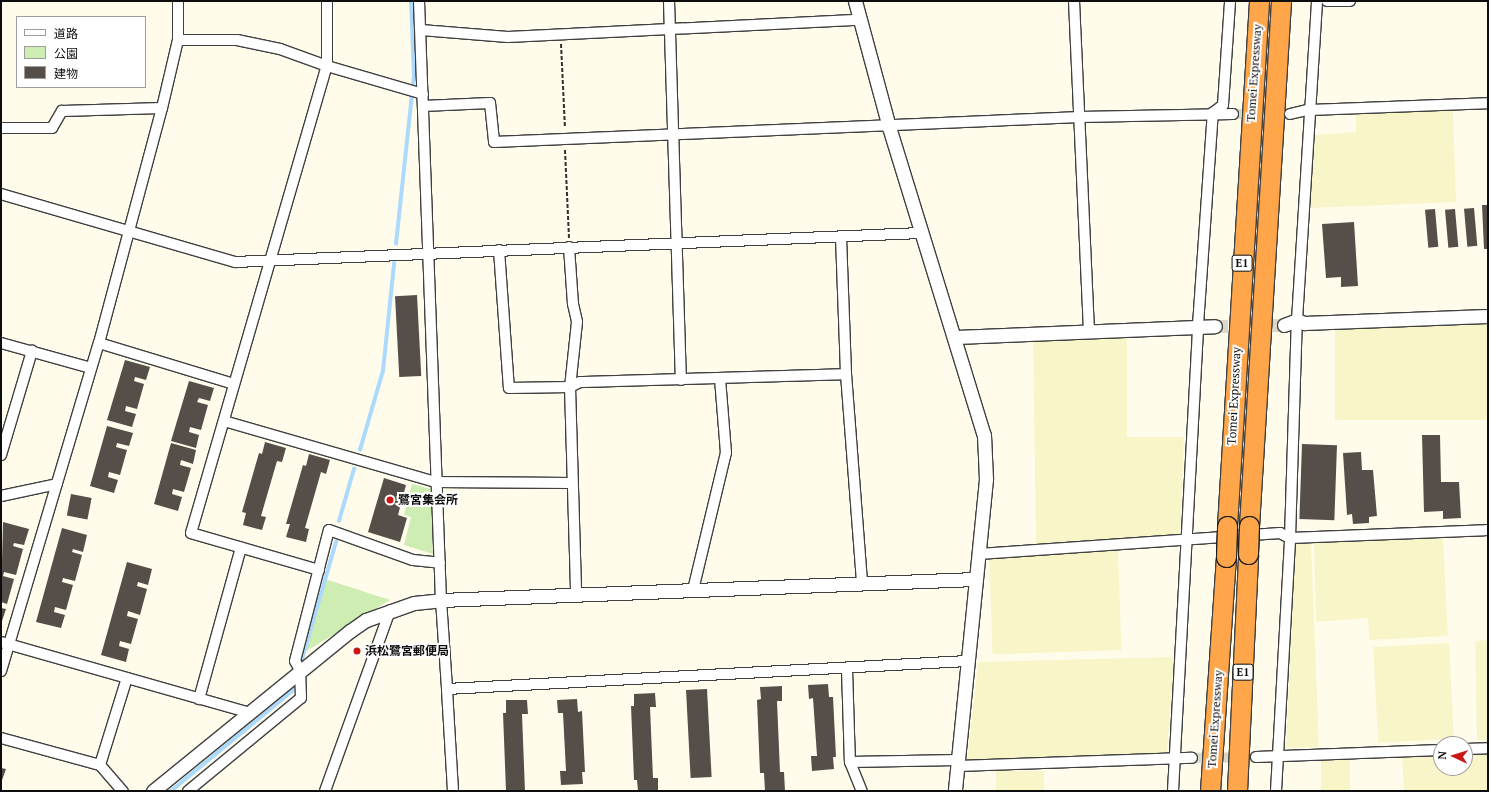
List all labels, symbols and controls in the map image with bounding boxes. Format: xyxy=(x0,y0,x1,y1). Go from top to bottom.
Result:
legend xyxy=(16,16,146,88)
street label: Tomei Expressway xyxy=(1243,24,1265,122)
text: 道路 xyxy=(54,26,78,41)
text: 公園 xyxy=(54,46,78,61)
text: 建物 xyxy=(54,66,78,81)
road number: E1 xyxy=(1231,254,1253,272)
street label: Tomei Expressway xyxy=(1224,347,1244,445)
place label: 鷺宮集会所 xyxy=(398,493,458,507)
marker: 鷺宮集会所 xyxy=(385,495,395,505)
place label: 浜松鷺宮郵便局 xyxy=(365,644,449,658)
marker: 浜松鷺宮郵便局 xyxy=(352,646,362,656)
road number: E1 xyxy=(1232,663,1254,681)
street label: Tomei Expressway xyxy=(1204,670,1226,768)
north arrow xyxy=(1433,736,1473,776)
text: N xyxy=(1435,751,1449,760)

